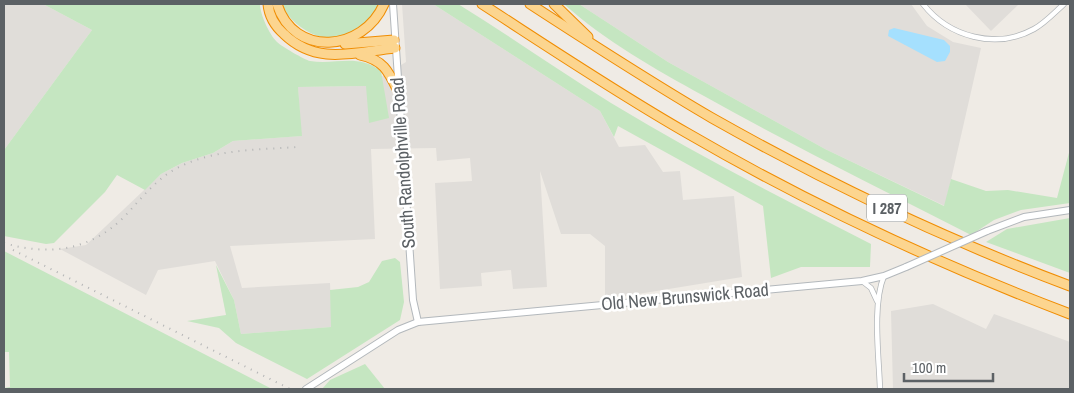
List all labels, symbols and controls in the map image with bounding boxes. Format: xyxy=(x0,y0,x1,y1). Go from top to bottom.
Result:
street label: South Randolphville Road xyxy=(384,77,421,249)
road number: I 287 xyxy=(867,194,907,222)
street label: Old New Brunswick Road xyxy=(600,277,770,316)
scale bar xyxy=(904,350,993,382)
text: 100 m xyxy=(912,357,946,378)

